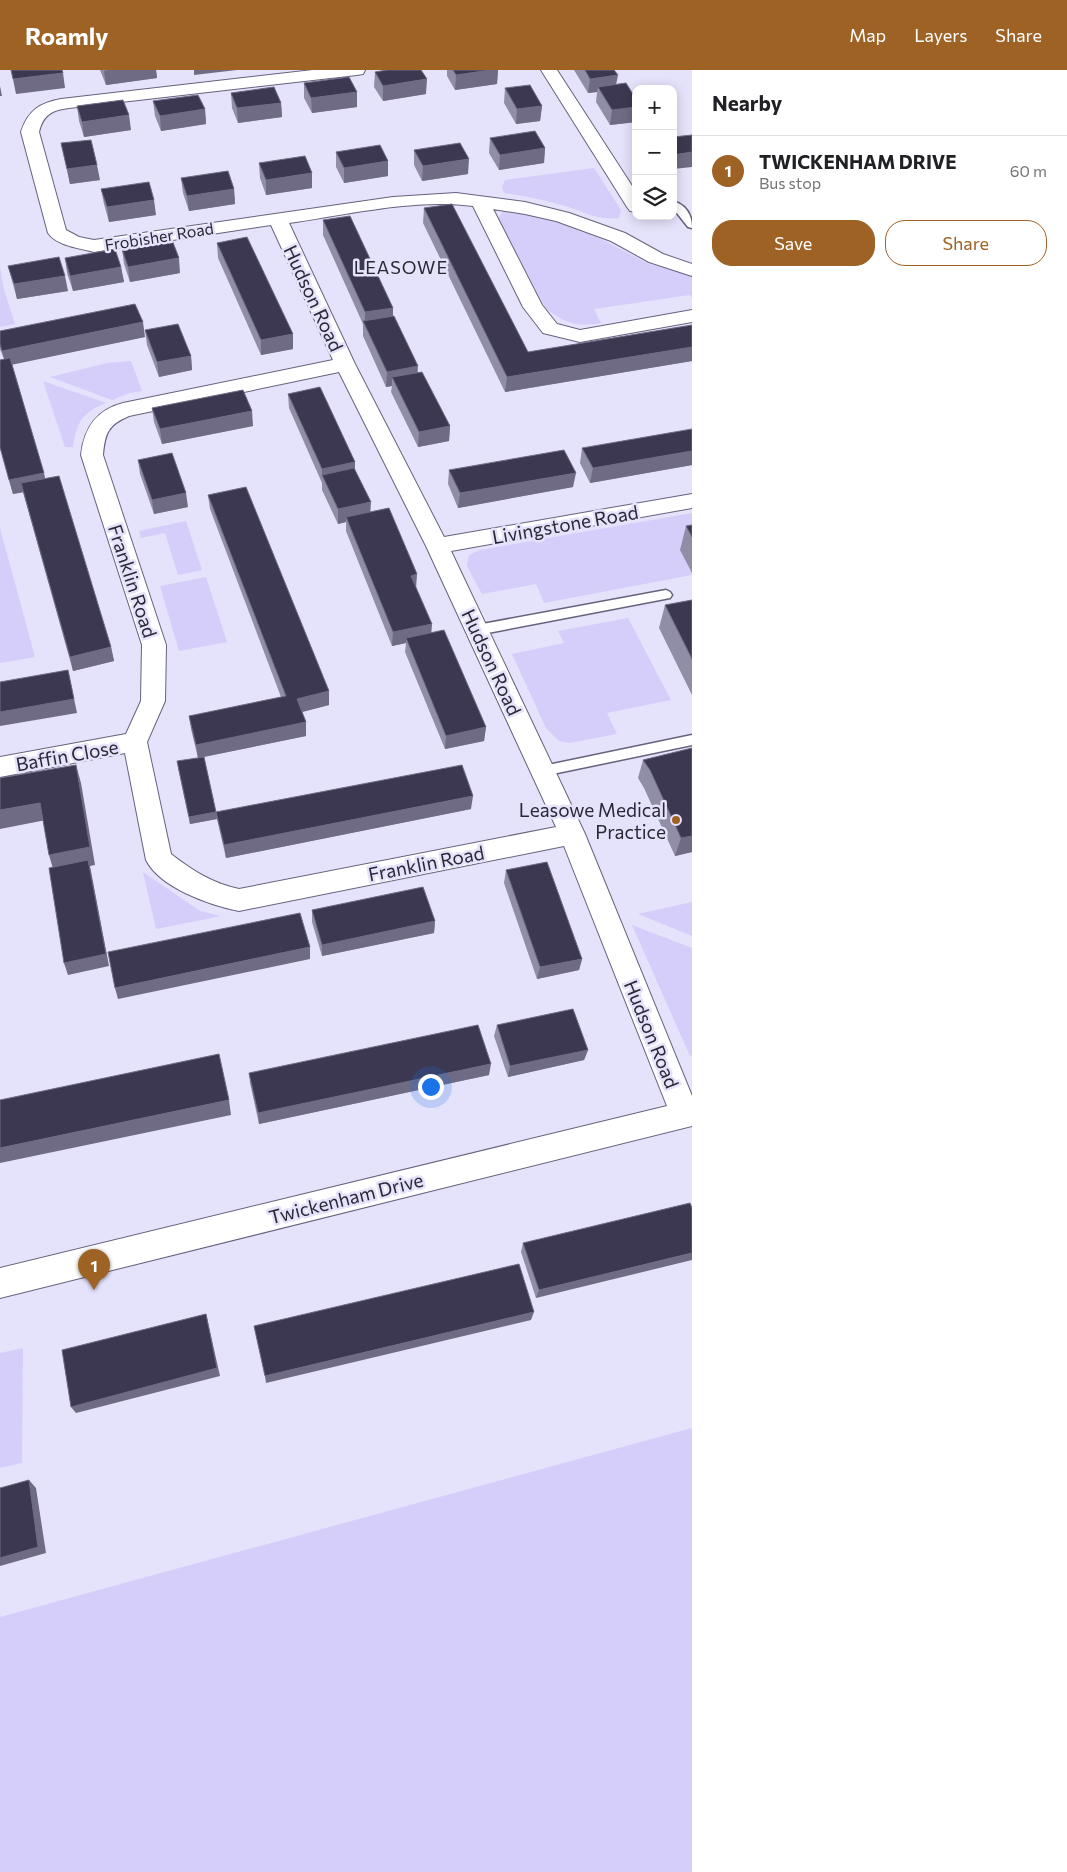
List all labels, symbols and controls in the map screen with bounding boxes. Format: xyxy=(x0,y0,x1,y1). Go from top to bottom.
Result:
text: Roamly xyxy=(25,21,108,50)
text: Map xyxy=(849,24,886,46)
text: Layers xyxy=(914,24,967,46)
text: Share xyxy=(995,24,1042,46)
map controls xyxy=(632,85,677,220)
button: + xyxy=(632,85,677,130)
text: Nearby xyxy=(712,90,782,115)
button: − xyxy=(632,130,677,175)
text: TWICKENHAM DRIVE xyxy=(759,150,957,173)
text: 1 xyxy=(724,161,732,180)
text: 60 m xyxy=(1010,161,1047,180)
text: Bus stop xyxy=(759,173,821,192)
button: layers xyxy=(632,175,677,220)
street label: Frobisher Road xyxy=(103,218,215,254)
button: Save xyxy=(712,220,875,266)
button: Share xyxy=(885,220,1047,266)
street label: Hudson Road xyxy=(279,241,349,355)
district label: LEASOWE xyxy=(354,256,448,278)
street label: Livingstone Road xyxy=(490,500,640,548)
street label: Franklin Road xyxy=(104,521,162,641)
street label: Hudson Road xyxy=(457,605,527,719)
street label: Baffin Close xyxy=(14,735,120,775)
place label: Leasowe Medical Practice xyxy=(519,798,666,843)
marker: Leasowe Medical Practice xyxy=(670,814,682,826)
street label: Franklin Road xyxy=(366,840,486,886)
street label: Hudson Road xyxy=(620,977,684,1091)
your location xyxy=(418,1074,444,1100)
street label: Twickenham Drive xyxy=(266,1168,426,1228)
pin: 1 xyxy=(78,1249,110,1290)

